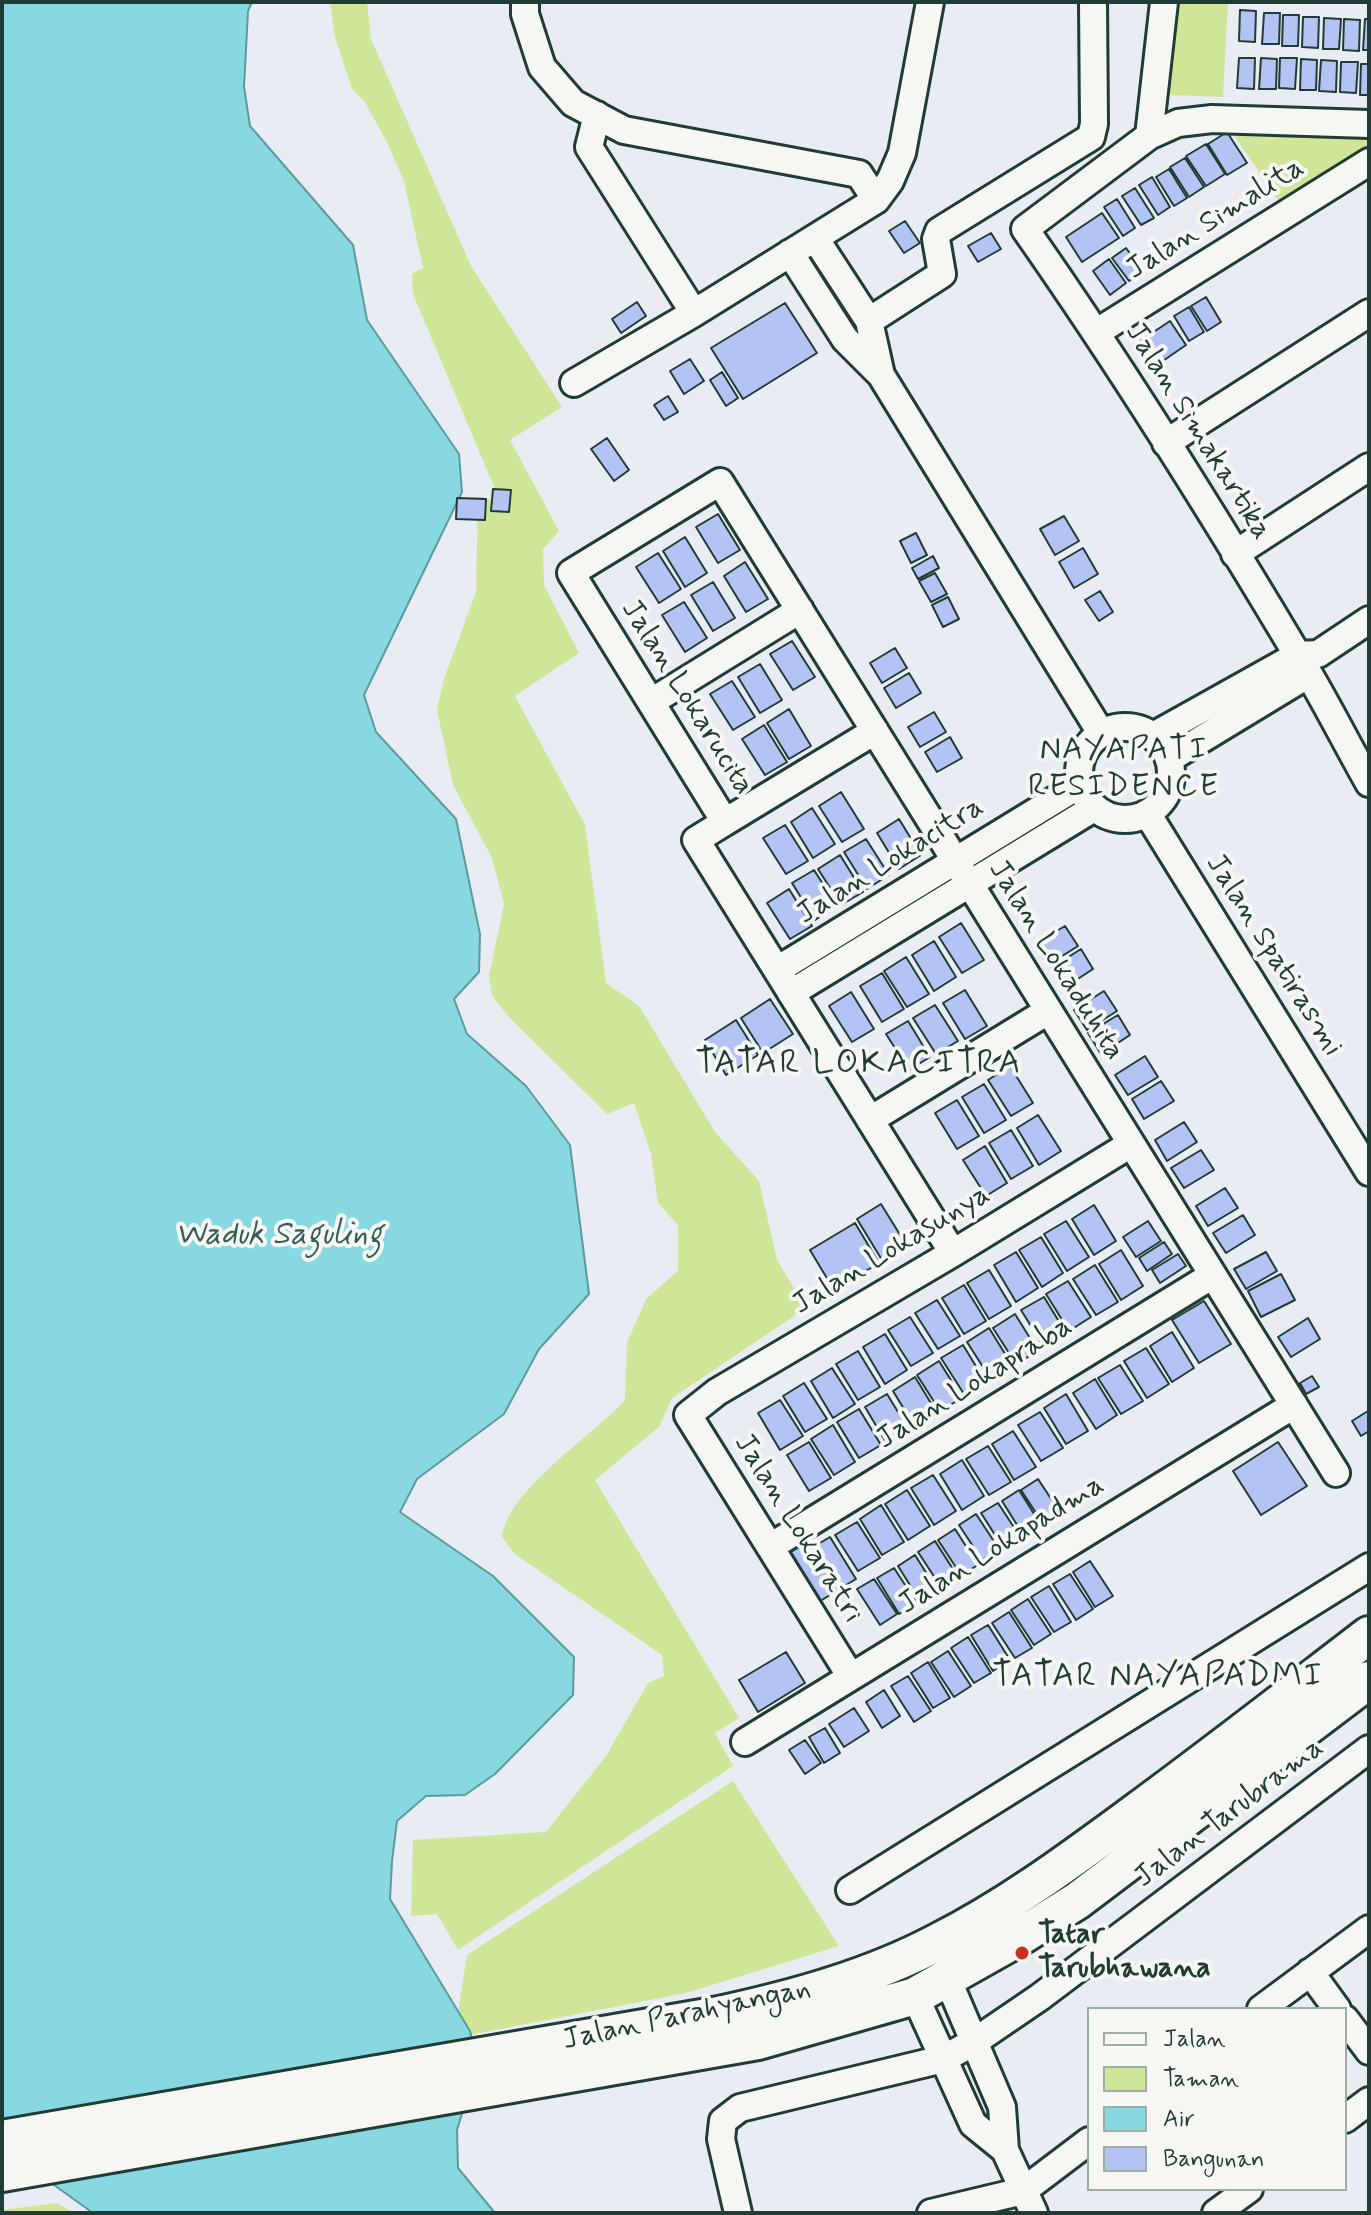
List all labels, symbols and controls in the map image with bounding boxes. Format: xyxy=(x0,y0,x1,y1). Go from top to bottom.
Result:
street label: Jalan Simalita xyxy=(1120,151,1312,289)
street label: Jalan Simakartika xyxy=(1116,317,1278,547)
street label: Jalan Lokarucita xyxy=(612,594,760,802)
district label: NAYAPATI RESIDENCE xyxy=(1029,732,1219,807)
street label: Jalan Lokacitra xyxy=(791,790,991,934)
street label: Jalan Spatirasmi xyxy=(1196,848,1350,1064)
street label: Jalan Lokaduhita xyxy=(979,854,1131,1068)
district label: TATAR LOKACITRA xyxy=(698,1045,1020,1085)
street label: Jalan Lokasunya xyxy=(787,1178,997,1324)
water label: Waduk Saguling xyxy=(175,1217,383,1255)
street label: Jalan Lokapraba xyxy=(871,1309,1079,1459)
street label: Jalan Lokaratri xyxy=(725,1428,869,1630)
street label: Jalan Lokapadma xyxy=(893,1468,1111,1624)
district label: TATAR NAYAPADMI xyxy=(989,1658,1327,1698)
street label: Jalan Tarubrama xyxy=(1128,1731,1332,1897)
place label: Tatar Tarubhawana xyxy=(1038,1918,1211,1988)
marker: Tatar Tarubhawana xyxy=(1013,1944,1031,1962)
street label: Jalan Parahyangan xyxy=(560,1972,814,2060)
legend xyxy=(1087,2007,1347,2191)
text: Jalan xyxy=(1163,2024,1226,2055)
text: Taman xyxy=(1163,2064,1239,2095)
text: Air xyxy=(1163,2104,1195,2135)
text: Bangunan xyxy=(1163,2144,1264,2175)

